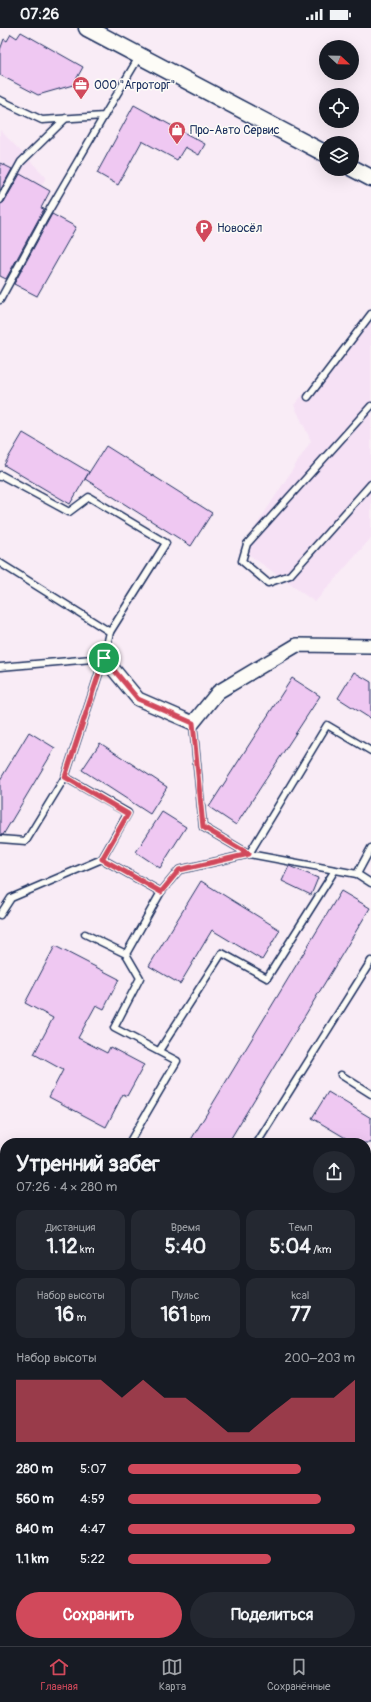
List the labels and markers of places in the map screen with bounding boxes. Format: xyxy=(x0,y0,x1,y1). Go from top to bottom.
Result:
office icon: ООО "Агроторг" xyxy=(71,75,91,100)
place label: ООО "Агроторг" xyxy=(94,78,175,93)
shop icon: Про-Авто Сервис xyxy=(167,120,187,145)
place label: Про-Авто Сервис xyxy=(190,123,280,138)
parking icon: Новосёл xyxy=(194,218,214,243)
place label: Новосёл xyxy=(217,221,262,236)
pin xyxy=(87,641,121,675)

